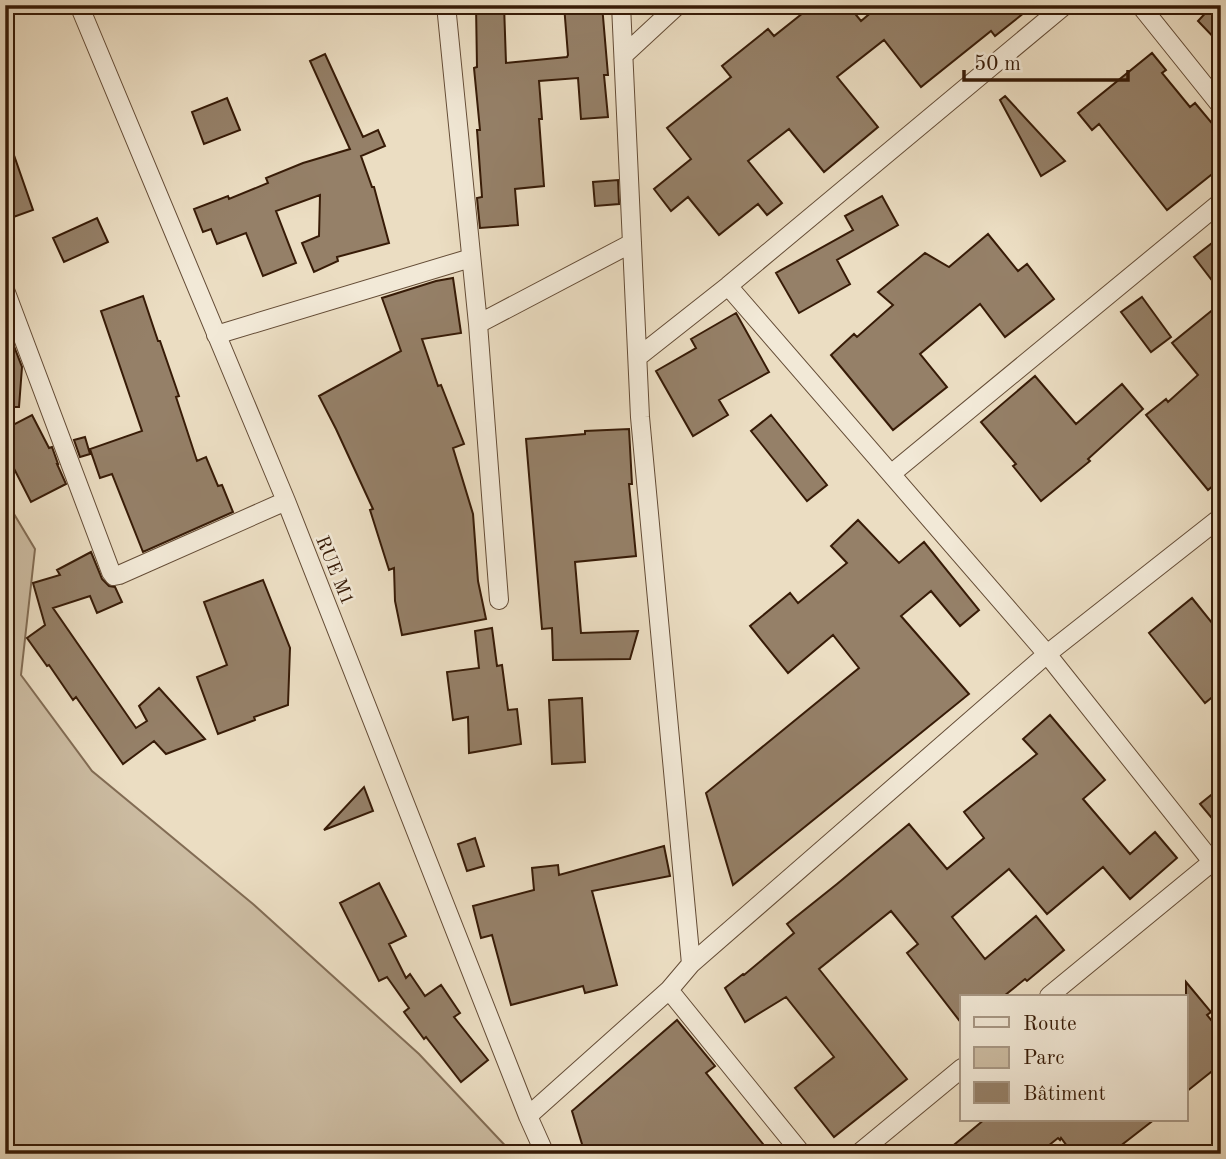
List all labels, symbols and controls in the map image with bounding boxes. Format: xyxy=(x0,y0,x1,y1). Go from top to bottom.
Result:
scale bar xyxy=(964,38,1128,82)
text: 50 m xyxy=(974,54,1021,75)
street label: RUE M1 xyxy=(311,533,356,608)
legend xyxy=(960,995,1188,1120)
text: Route xyxy=(1023,1014,1077,1035)
text: Parc xyxy=(1023,1048,1065,1069)
text: Bâtiment xyxy=(1023,1084,1106,1105)

